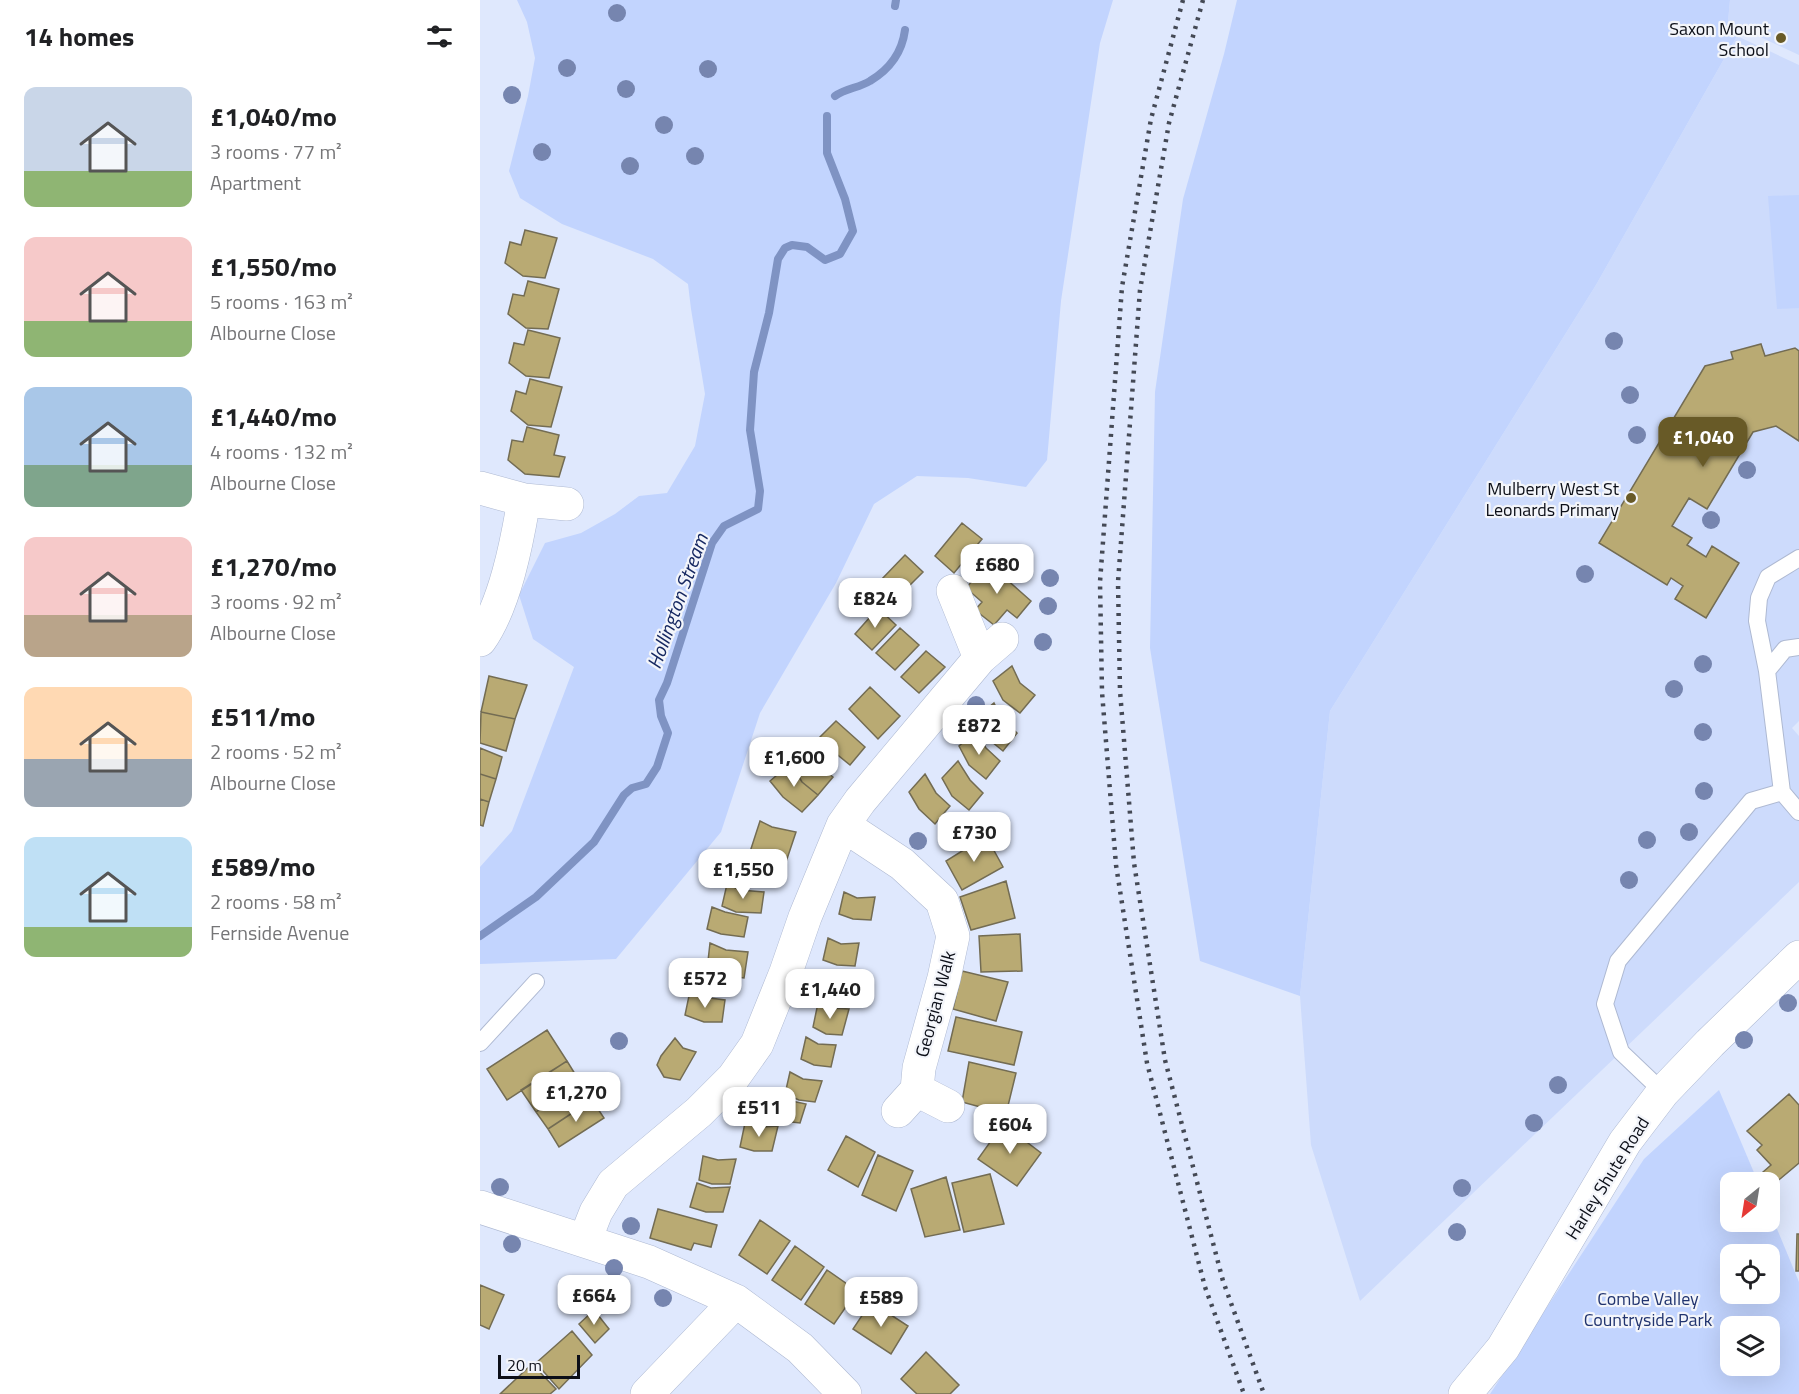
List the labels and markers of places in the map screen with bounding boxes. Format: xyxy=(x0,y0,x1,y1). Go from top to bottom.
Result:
place label: Saxon Mount School xyxy=(1669,15,1770,63)
marker: Saxon Mount School xyxy=(1774,31,1788,45)
pin: £1,040 xyxy=(1654,417,1752,468)
place label: Mulberry West St Leonards Primary xyxy=(1486,475,1620,523)
marker: Mulberry West St Leonards Primary xyxy=(1624,491,1638,505)
pin: £680 xyxy=(961,544,1033,595)
pin: £824 xyxy=(839,578,911,629)
pin: £872 xyxy=(943,705,1015,756)
pin: £1,600 xyxy=(745,737,843,788)
pin: £730 xyxy=(938,812,1010,863)
pin: £1,550 xyxy=(694,849,792,900)
pin: £572 xyxy=(669,958,741,1009)
pin: £1,440 xyxy=(781,969,879,1020)
pin: £1,270 xyxy=(527,1072,625,1123)
pin: £511 xyxy=(723,1087,795,1138)
pin: £604 xyxy=(974,1104,1046,1155)
pin: £664 xyxy=(558,1275,630,1326)
pin: £589 xyxy=(845,1277,917,1328)

